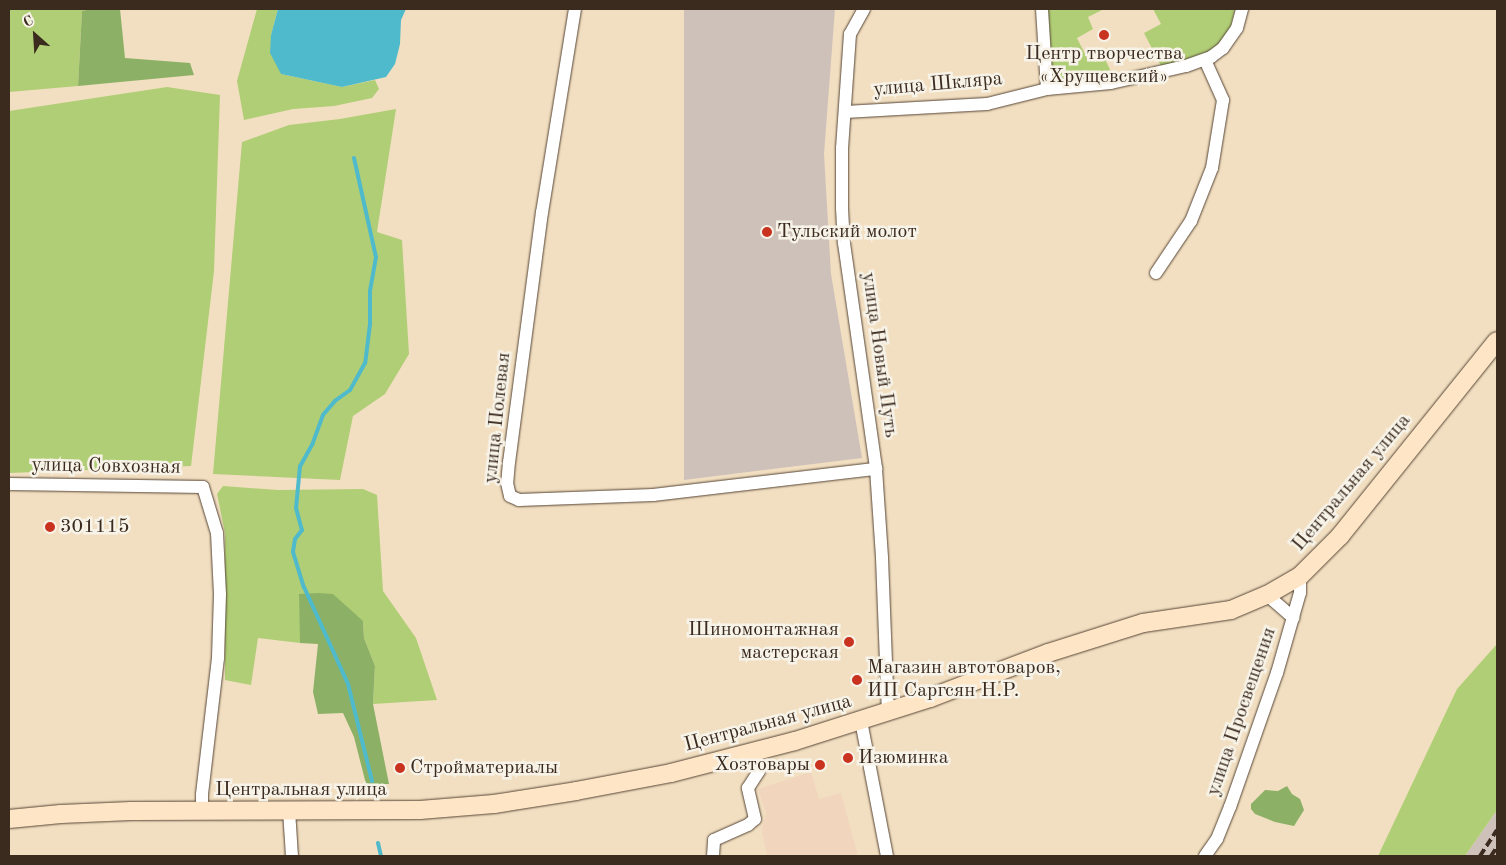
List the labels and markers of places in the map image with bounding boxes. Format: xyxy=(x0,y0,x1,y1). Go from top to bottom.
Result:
marker: Центр творчества «Хрущевский» xyxy=(1098,29,1110,41)
place label: Центр творчества «Хрущевский» xyxy=(1025,43,1183,90)
place label: Тульский молот xyxy=(777,220,917,244)
marker: Тульский молот xyxy=(761,226,773,238)
place label: 301115 xyxy=(60,515,130,539)
marker: 301115 xyxy=(44,521,56,533)
place label: Шиномонтажная мастерская xyxy=(688,618,839,665)
marker: Шиномонтажная мастерская xyxy=(843,636,855,648)
place label: Магазин автотоваров, ИП Саргсян Н.Р. xyxy=(867,656,1061,703)
marker: Магазин автотоваров, ИП Саргсян Н.Р. xyxy=(851,674,863,686)
place label: Изюминка xyxy=(858,746,949,770)
marker: Изюминка xyxy=(842,752,854,764)
place label: Хозтовары xyxy=(715,753,810,777)
place label: Стройматериалы xyxy=(410,756,558,780)
marker: Хозтовары xyxy=(814,759,826,771)
marker: Стройматериалы xyxy=(394,762,406,774)

